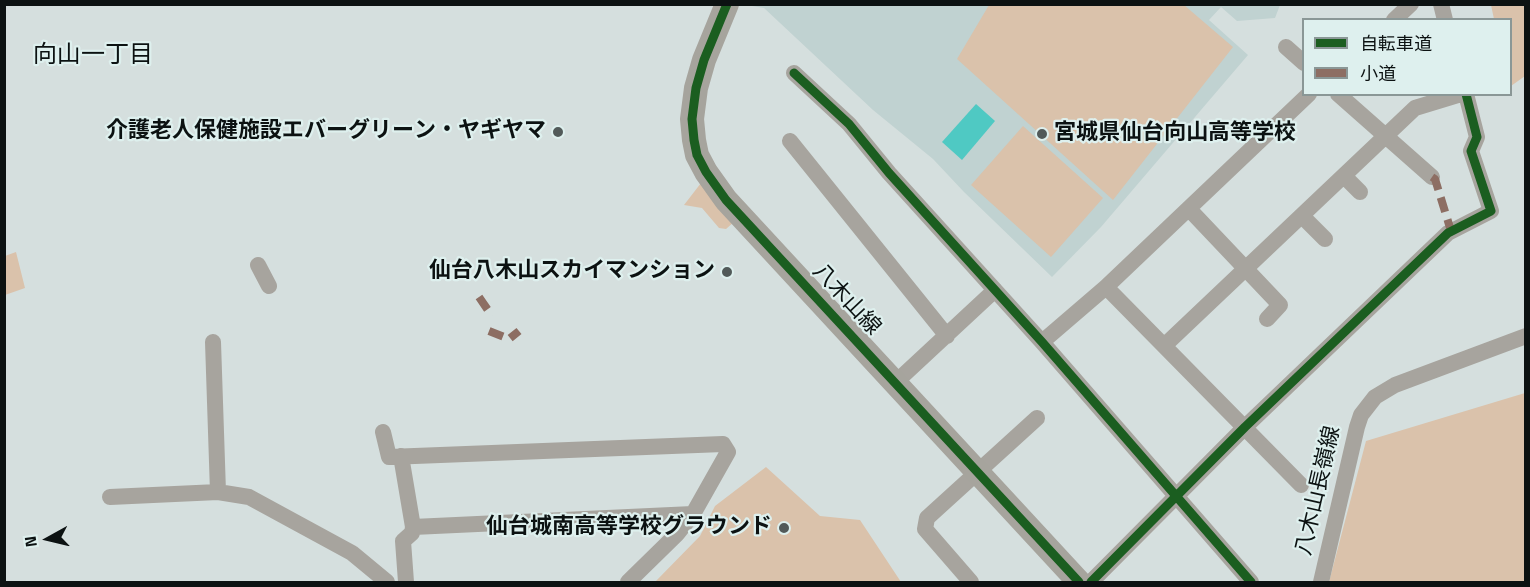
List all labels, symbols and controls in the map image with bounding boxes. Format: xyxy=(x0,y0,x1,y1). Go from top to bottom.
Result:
legend xyxy=(1302,18,1512,96)
text: 自転車道 xyxy=(1360,30,1432,57)
district label: 向山一丁目 xyxy=(33,42,153,70)
text: 小道 xyxy=(1360,60,1396,87)
place label: 介護老人保健施設エバーグリーン・ヤギヤマ xyxy=(106,119,546,145)
place label: 宮城県仙台向山高等学校 xyxy=(1054,121,1296,147)
marker: 介護老人保健施設エバーグリーン・ヤギヤマ xyxy=(551,125,565,139)
marker: 宮城県仙台向山高等学校 xyxy=(1035,127,1049,141)
place label: 仙台八木山スカイマンション xyxy=(429,259,715,285)
street label: 八木山線 xyxy=(806,259,886,341)
marker: 仙台八木山スカイマンション xyxy=(720,265,734,279)
street label: 八木山長嶺線 xyxy=(1291,424,1347,558)
north arrow xyxy=(18,509,78,569)
place label: 仙台城南高等学校グラウンド xyxy=(486,515,772,541)
marker: 仙台城南高等学校グラウンド xyxy=(777,521,791,535)
text: N xyxy=(18,534,43,549)

